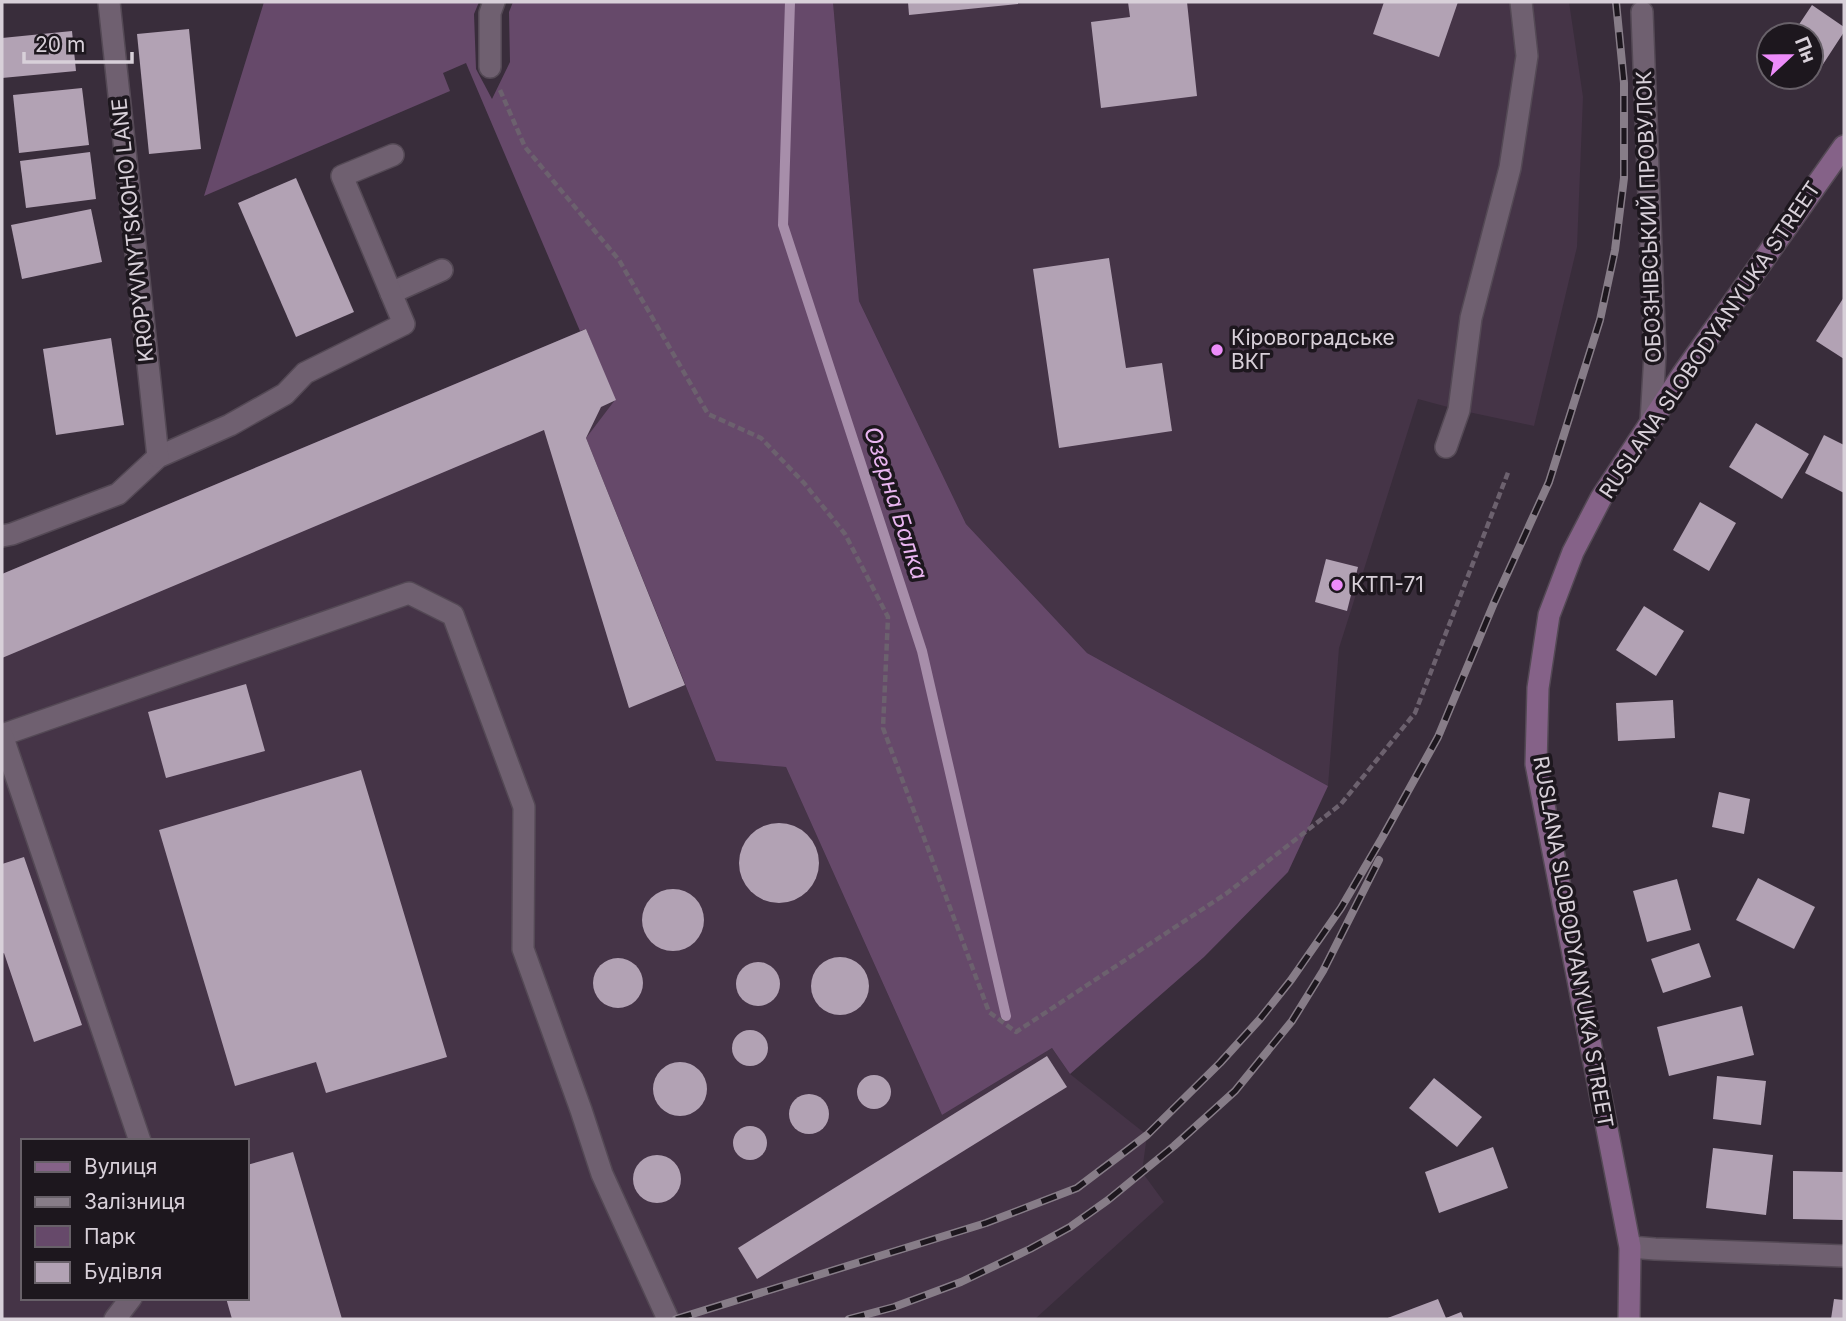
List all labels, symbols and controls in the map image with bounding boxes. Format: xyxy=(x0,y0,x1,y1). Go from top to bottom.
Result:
scale bar xyxy=(24,21,133,65)
north arrow xyxy=(1755,21,1825,91)
text: 20 m xyxy=(35,32,85,57)
text: Пн xyxy=(1790,33,1821,66)
street label: ОБОЗНІВСЬКИЙ ПРОВУЛОК xyxy=(1630,71,1666,363)
street label: KROPYVNYTSKOHO LANE xyxy=(106,97,159,363)
street label: RUSLANA SLOBODYANYUKA STREET xyxy=(1594,176,1825,503)
place label: Кіровоградське ВКГ xyxy=(1231,325,1395,374)
marker: Кіровоградське ВКГ xyxy=(1209,342,1225,358)
water label: Озерна Балка xyxy=(858,423,934,583)
place label: КТП-71 xyxy=(1351,572,1424,597)
marker: КТП-71 xyxy=(1329,577,1345,593)
street label: RUSLANA SLOBODYANYUKA STREET xyxy=(1528,754,1619,1130)
legend xyxy=(21,1139,248,1300)
text: Вулиця xyxy=(84,1154,157,1179)
text: Залізниця xyxy=(84,1189,185,1214)
text: Парк xyxy=(84,1224,136,1249)
text: Будівля xyxy=(84,1259,162,1284)

